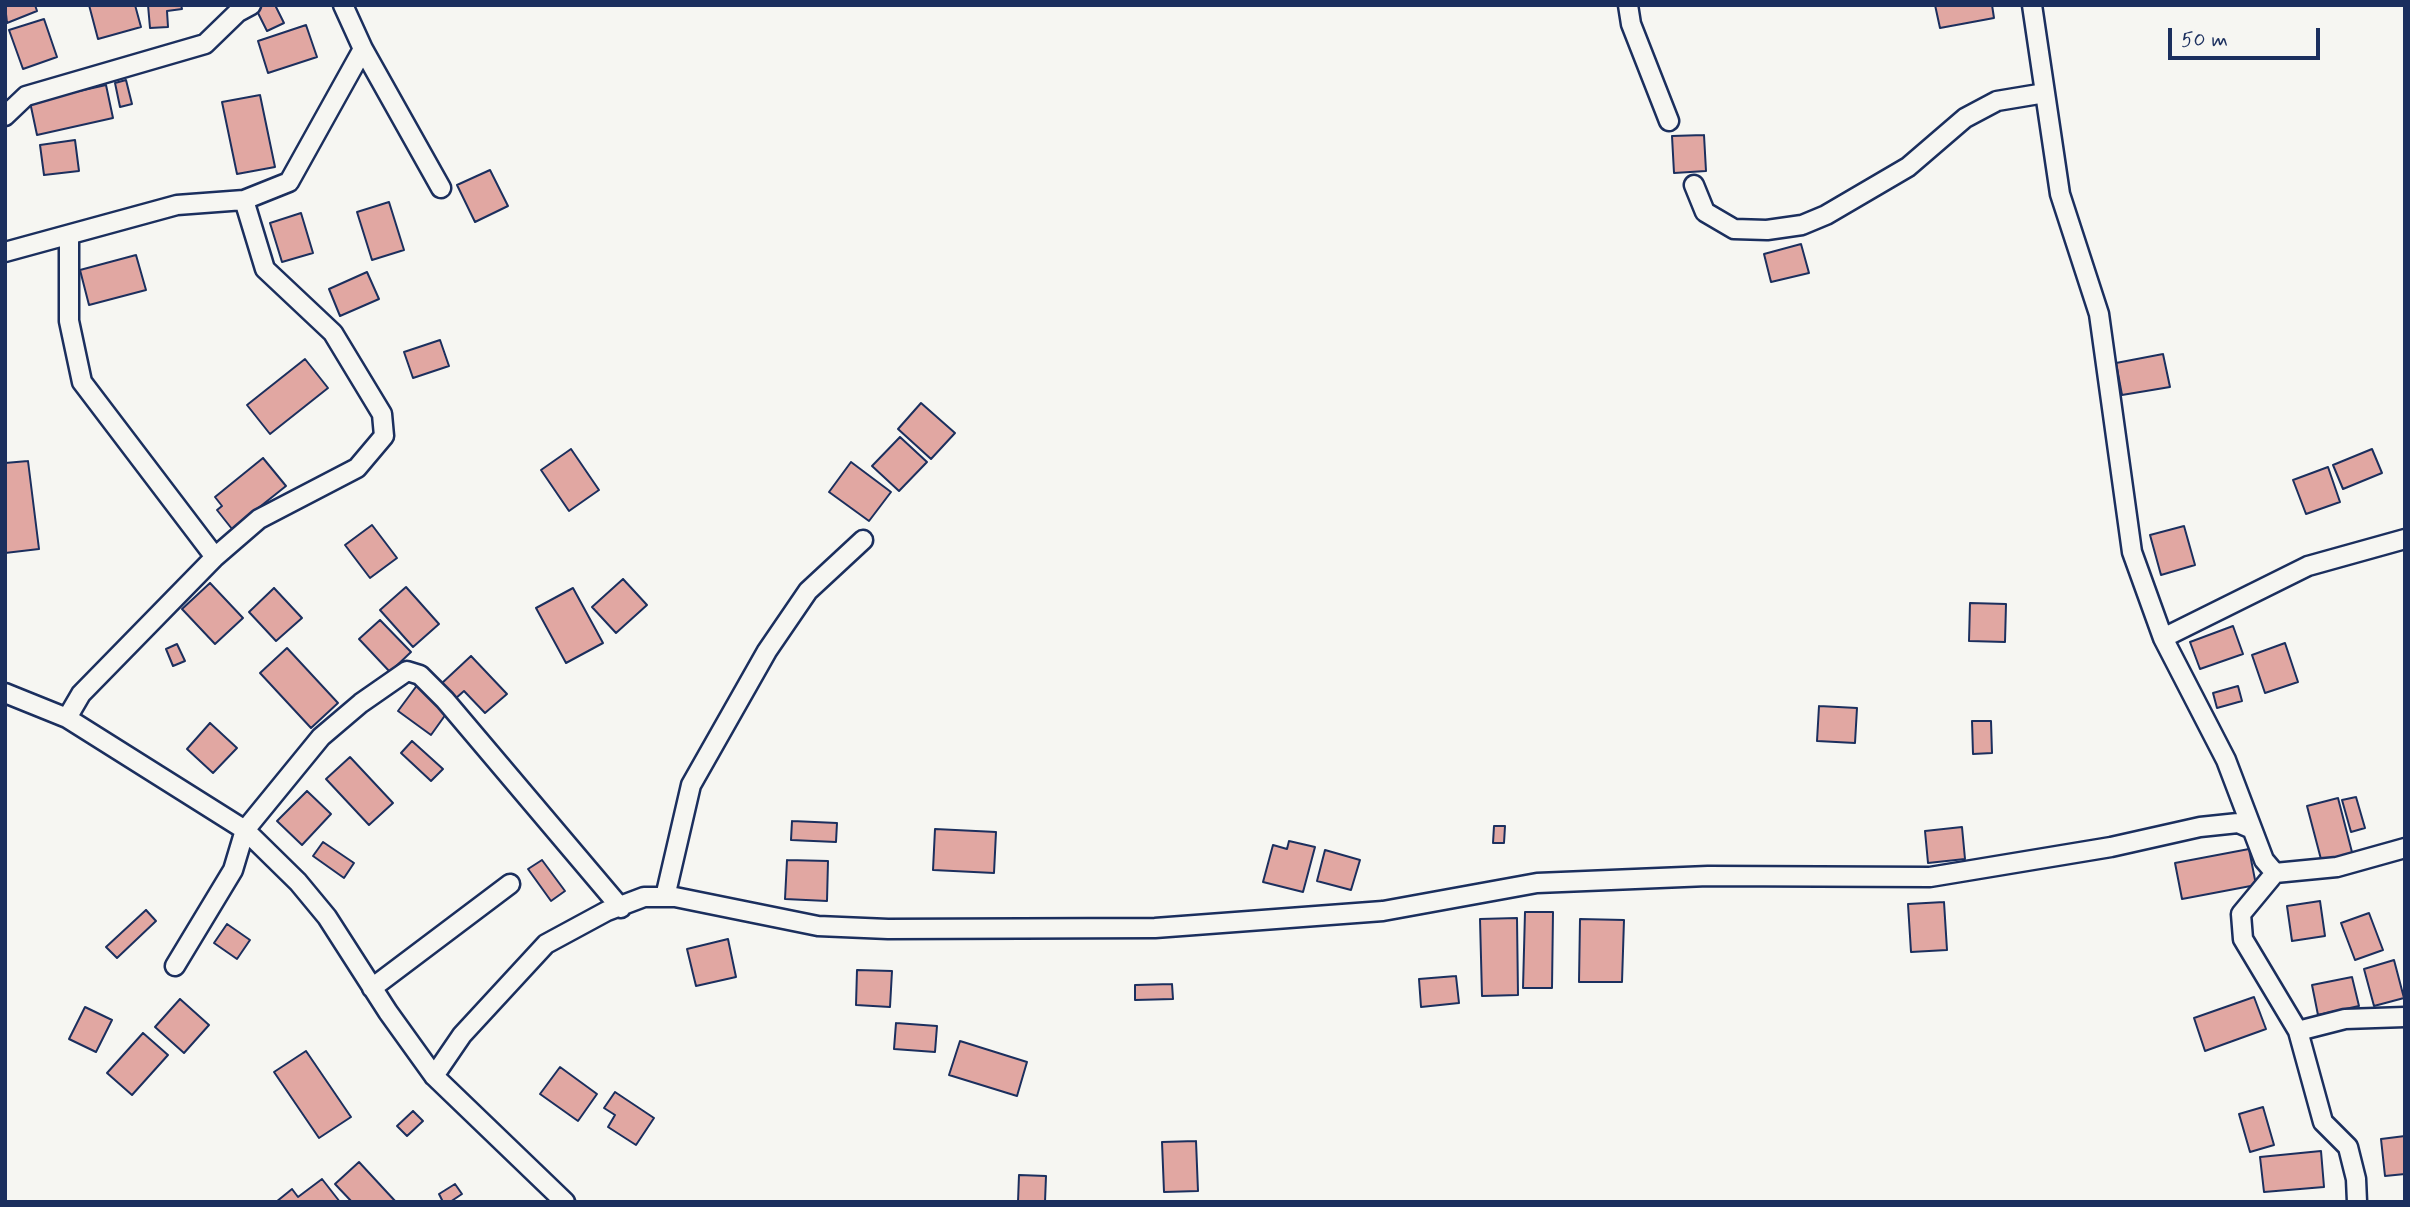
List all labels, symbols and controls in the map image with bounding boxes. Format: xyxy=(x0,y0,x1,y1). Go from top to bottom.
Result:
scale bar xyxy=(2172,14,2324,58)
text: 50 m xyxy=(2181,26,2228,54)

